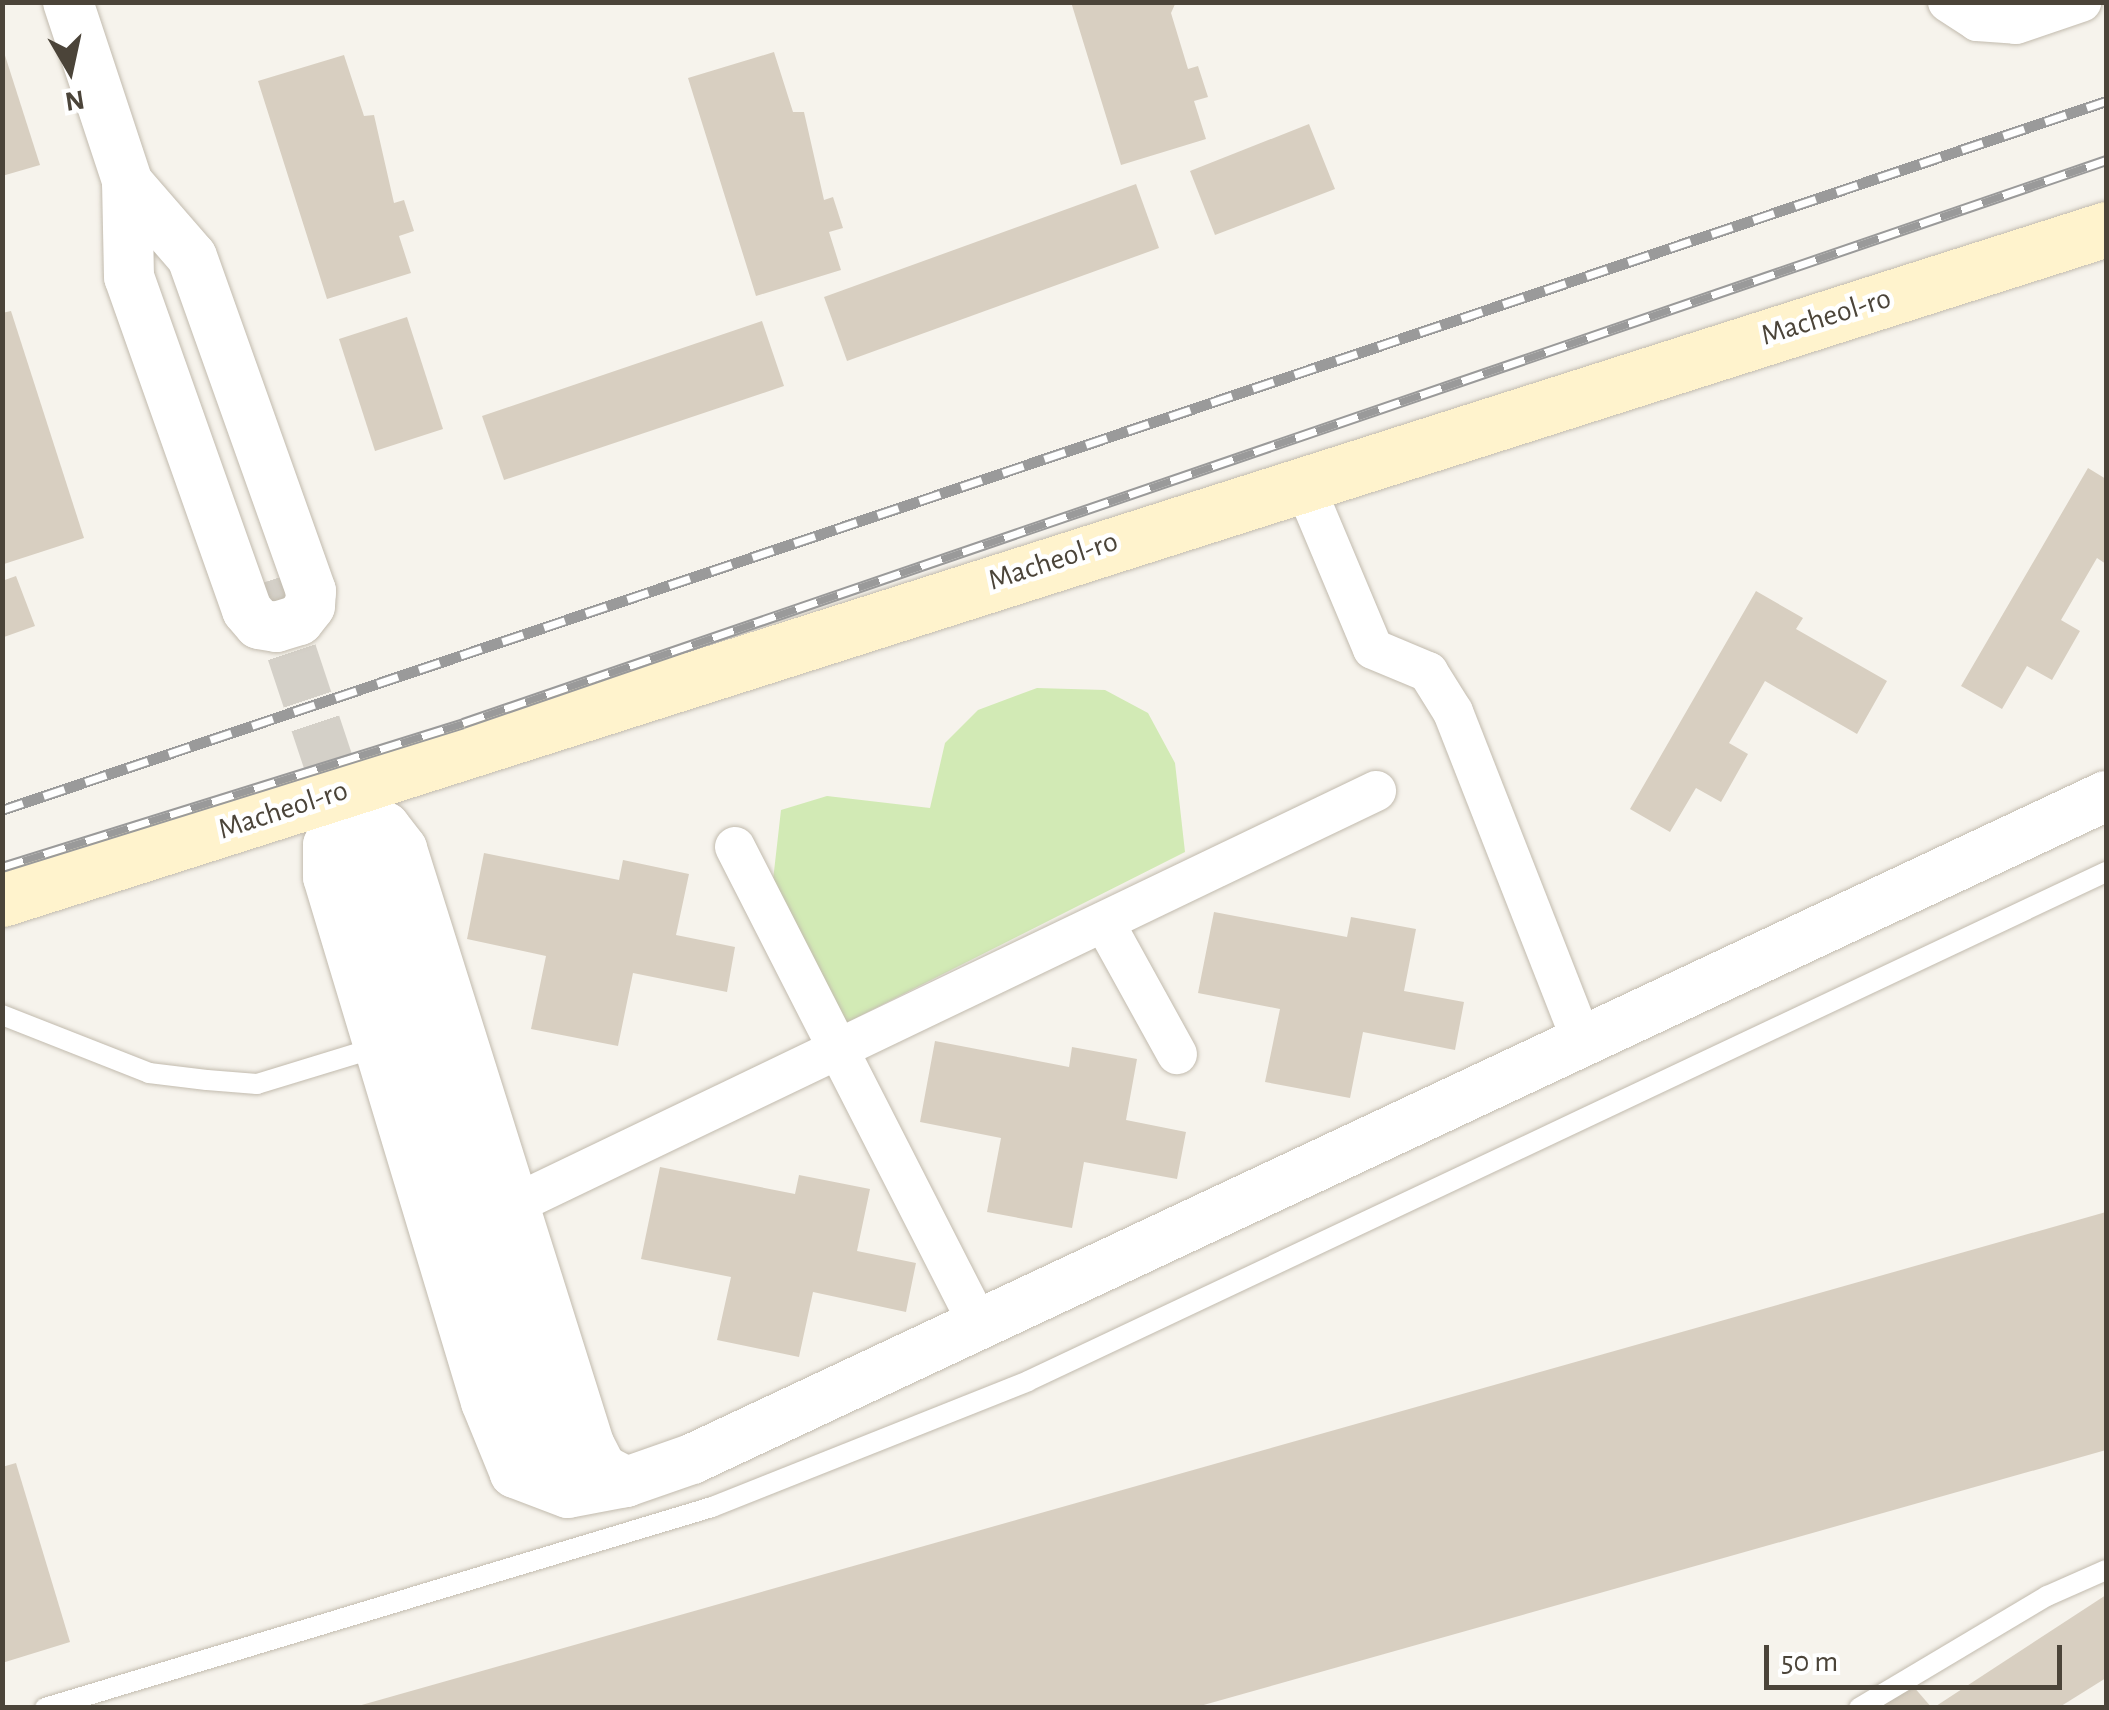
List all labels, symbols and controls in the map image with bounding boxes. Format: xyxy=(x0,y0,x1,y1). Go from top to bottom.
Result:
north arrow xyxy=(20,20,120,120)
text: N xyxy=(63,84,86,115)
street label: Macheol-ro xyxy=(1757,280,1895,354)
street label: Macheol-ro xyxy=(984,523,1122,599)
street label: Macheol-ro xyxy=(214,772,352,848)
scale bar xyxy=(1769,1625,2066,1687)
text: 50 m xyxy=(1781,1647,1838,1677)

